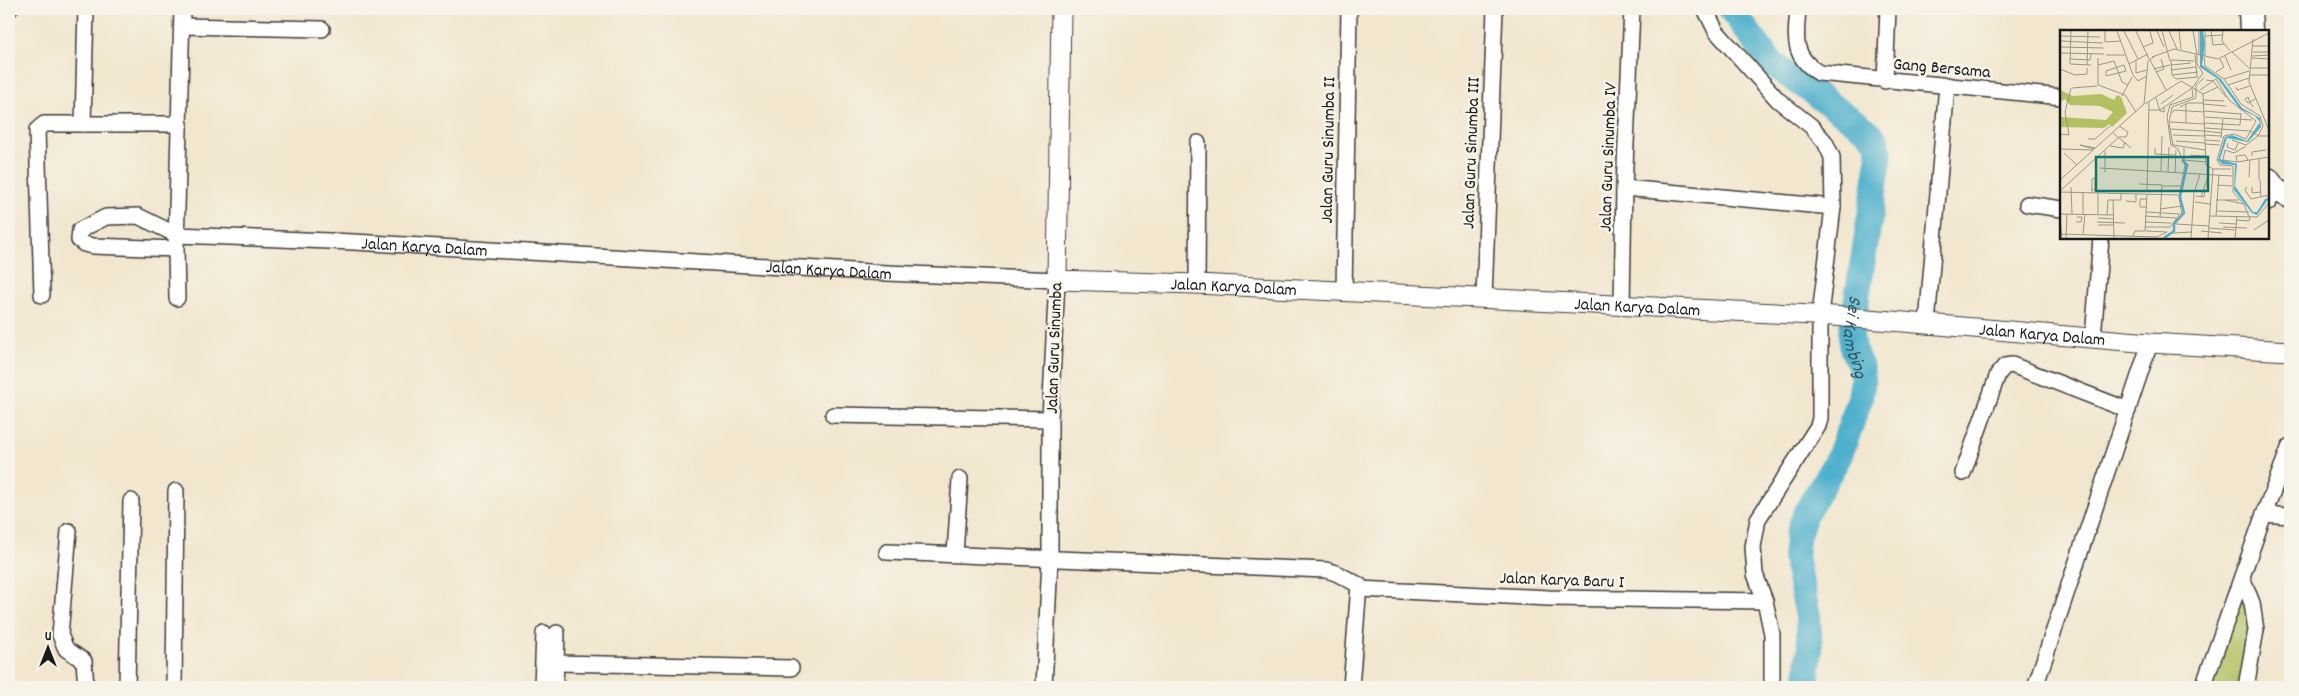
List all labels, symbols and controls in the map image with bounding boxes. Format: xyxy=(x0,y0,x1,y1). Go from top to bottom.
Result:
inset map xyxy=(2060,30,2269,239)
street label: Gang Bersama xyxy=(1892,53,1992,86)
street label: Jalan Guru Sinumba II xyxy=(1316,76,1343,224)
street label: Jalan Guru Sinumba III xyxy=(1457,76,1488,230)
street label: Jalan Guru Sinumba IV xyxy=(1594,81,1625,232)
street label: Jalan Karya Dalam xyxy=(361,232,488,265)
street label: Jalan Karya Dalam xyxy=(765,256,893,288)
street label: Jalan Karya Dalam xyxy=(1170,273,1298,304)
street label: Jalan Guru Sinumba xyxy=(1041,281,1070,414)
street label: Jalan Karya Dalam xyxy=(1573,293,1701,324)
water label: Sei Kambing xyxy=(1834,293,1873,382)
street label: Jalan Karya Dalam xyxy=(1978,319,2106,354)
street label: Jalan Karya Baru I xyxy=(1499,567,1625,596)
north arrow xyxy=(22,624,72,674)
text: U xyxy=(45,627,52,647)

